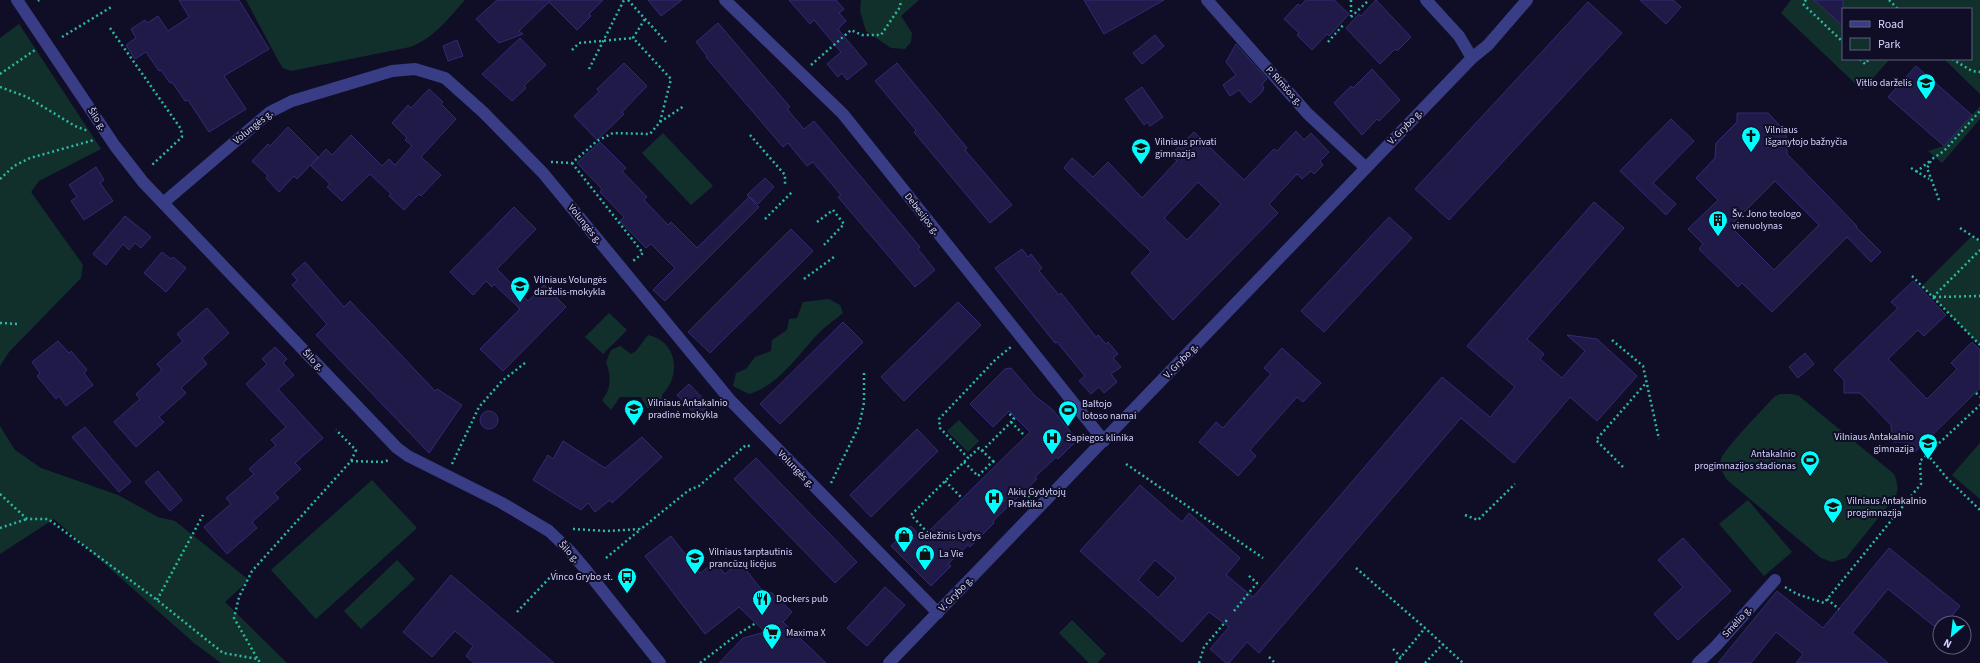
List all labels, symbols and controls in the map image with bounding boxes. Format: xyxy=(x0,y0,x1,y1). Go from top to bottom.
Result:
legend xyxy=(1842,8,1972,60)
text: Road xyxy=(1878,16,1904,33)
text: Park xyxy=(1878,36,1900,53)
street label: P. Rimšos g. xyxy=(1262,63,1306,109)
school or university icon: Vitlio darželis xyxy=(1915,72,1937,100)
place label: Vitlio darželis xyxy=(1856,76,1912,90)
street label: Šilo g. xyxy=(84,105,110,133)
street label: V. Grybo g. xyxy=(1385,106,1425,148)
street label: Volungės g. xyxy=(230,107,276,147)
place label: Vilniaus Išganytojo bažnyčia xyxy=(1765,123,1847,149)
church icon: Vilniaus Išganytojo bažnyčia xyxy=(1740,125,1762,153)
place label: Vilniaus privati gimnazija xyxy=(1155,135,1216,161)
school or university icon: Vilniaus privati gimnazija xyxy=(1130,137,1152,165)
street label: Debesijos g. xyxy=(901,190,943,238)
street label: Volungės g. xyxy=(565,201,605,247)
place label: Šv. Jono teologo vienuolynas xyxy=(1732,207,1801,233)
building icon: Šv. Jono teologo vienuolynas xyxy=(1707,209,1729,237)
place label: Vilniaus Volungės darželis-mokykla xyxy=(534,273,607,299)
school or university icon: Vilniaus Volungės darželis-mokykla xyxy=(509,275,531,303)
street label: V. Grybo g. xyxy=(1161,340,1201,382)
street label: Šilo g. xyxy=(299,346,327,374)
place label: Vilniaus Antakalnio pradinė mokykla xyxy=(648,396,728,422)
place label: Baltojo lotoso namai xyxy=(1082,397,1136,423)
school or university icon: Vilniaus Antakalnio pradinė mokykla xyxy=(623,398,645,426)
sports icon: Baltojo lotoso namai xyxy=(1057,399,1079,427)
hospital icon: Sapiegos klinika xyxy=(1041,427,1063,455)
place label: Vilniaus Antakalnio gimnazija xyxy=(1834,430,1914,456)
place label: Sapiegos klinika xyxy=(1066,431,1134,445)
school or university icon: Vilniaus Antakalnio gimnazija xyxy=(1917,432,1939,460)
street label: Volungės g. xyxy=(774,447,818,491)
place label: Antakalnio progimnazijos stadionas xyxy=(1694,447,1796,473)
sports icon: Antakalnio progimnazijos stadionas xyxy=(1799,449,1821,477)
place label: Akių Gydytojų Praktika xyxy=(1008,485,1066,511)
hospital icon: Akių Gydytojų Praktika xyxy=(983,487,1005,515)
place label: Vilniaus Antakalnio progimnazija xyxy=(1847,494,1927,520)
school or university icon: Vilniaus Antakalnio progimnazija xyxy=(1822,496,1844,524)
shop icon: Geležinis Lydys xyxy=(893,525,915,553)
place label: Geležinis Lydys xyxy=(918,529,981,543)
street label: Šilo g. xyxy=(555,538,583,566)
shop icon: La Vie xyxy=(914,543,936,571)
place label: Vilniaus tarptautinis prancūzų licėjus xyxy=(709,545,792,571)
school or university icon: Vilniaus tarptautinis prancūzų licėjus xyxy=(684,547,706,575)
place label: La Vie xyxy=(939,547,964,561)
bus stop icon: Vinco Grybo st. xyxy=(616,566,638,594)
place label: Vinco Grybo st. xyxy=(551,570,613,584)
street label: V. Grybo g. xyxy=(936,573,976,615)
restaurant icon: Dockers pub xyxy=(751,588,773,616)
place label: Dockers pub xyxy=(776,592,828,606)
street label: Smėlio g. xyxy=(1719,603,1755,641)
north arrow xyxy=(1932,615,1972,655)
supermarket icon: Maxima X xyxy=(761,622,783,650)
place label: Maxima X xyxy=(786,626,826,640)
text: N xyxy=(1941,635,1954,652)

